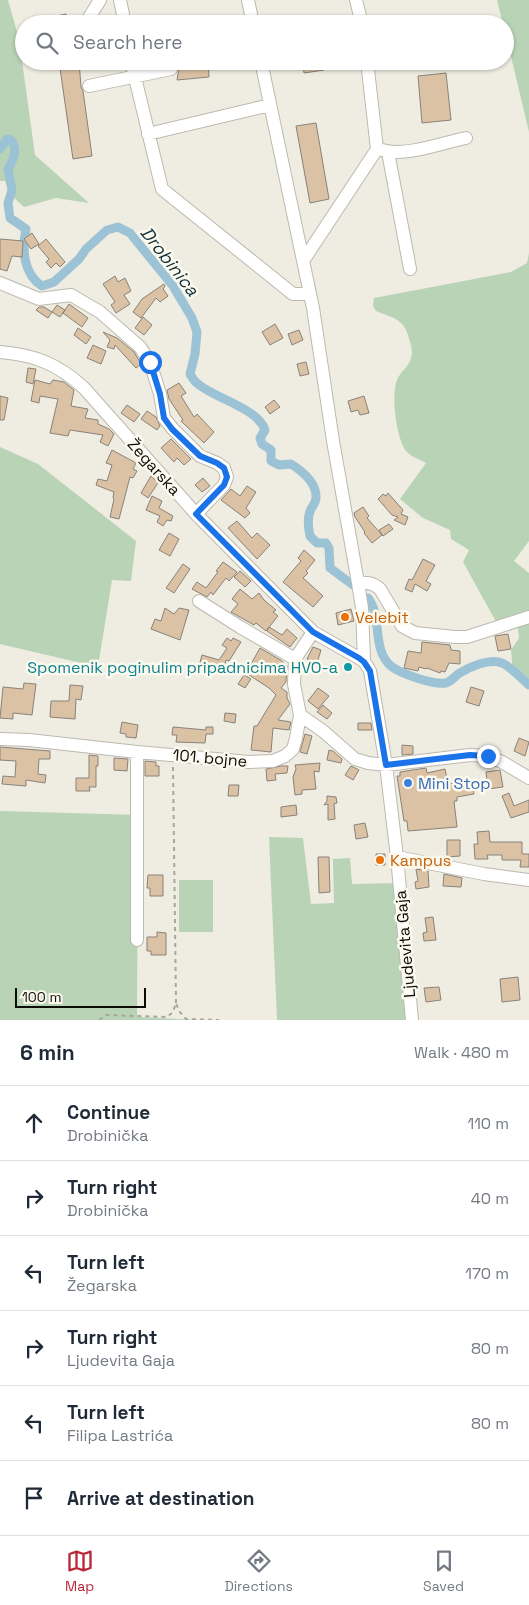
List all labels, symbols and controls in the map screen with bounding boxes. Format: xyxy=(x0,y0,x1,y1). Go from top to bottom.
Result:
search box xyxy=(15,15,514,70)
icon: search xyxy=(33,29,61,57)
text: Search here xyxy=(73,30,183,55)
water label: Drobinica xyxy=(136,222,205,301)
route start xyxy=(139,351,162,374)
street label: Žegarska xyxy=(123,434,185,500)
place label: Velebit xyxy=(355,607,409,628)
marker: Velebit xyxy=(339,611,351,623)
place label: Spomenik poginulim pripadnicima HVO-a xyxy=(27,657,338,678)
marker: Spomenik poginulim pripadnicima HVO-a xyxy=(342,661,354,673)
street label: 101. bojne xyxy=(172,744,248,772)
route end xyxy=(477,745,500,768)
place label: Mini Stop xyxy=(418,773,491,794)
marker: Mini Stop xyxy=(402,777,414,789)
place label: Kampus xyxy=(390,850,451,871)
marker: Kampus xyxy=(374,854,386,866)
street label: Ljudevita Gaja xyxy=(390,889,420,999)
scale bar xyxy=(15,985,146,1008)
text: 100 m xyxy=(22,988,61,1006)
text: 6 min xyxy=(20,1039,75,1066)
text: Walk · 480 m xyxy=(414,1042,509,1063)
text: Continue xyxy=(67,1100,150,1125)
icon: ahead xyxy=(20,1109,48,1137)
text: 110 m xyxy=(467,1113,509,1134)
text: Drobinička xyxy=(67,1125,148,1146)
text: Turn right xyxy=(67,1175,157,1200)
icon: right xyxy=(20,1184,48,1212)
text: 40 m xyxy=(471,1188,509,1209)
text: Drobinička xyxy=(67,1200,148,1221)
text: Turn left xyxy=(67,1250,145,1275)
icon: left xyxy=(20,1259,48,1287)
text: 170 m xyxy=(465,1263,509,1284)
text: Žegarska xyxy=(67,1275,137,1296)
text: Turn right xyxy=(67,1325,157,1350)
icon: right xyxy=(20,1334,48,1362)
text: 80 m xyxy=(471,1338,509,1359)
text: Ljudevita Gaja xyxy=(67,1350,175,1371)
text: Turn left xyxy=(67,1400,145,1425)
icon: left xyxy=(20,1409,48,1437)
text: 80 m xyxy=(471,1413,509,1434)
text: Filipa Lastrića xyxy=(67,1425,173,1446)
icon: arrive xyxy=(20,1484,48,1512)
text: Arrive at destination xyxy=(67,1486,255,1511)
tab: Map xyxy=(65,1547,94,1595)
tab: Directions xyxy=(224,1547,293,1595)
tab: Saved xyxy=(423,1547,464,1595)

